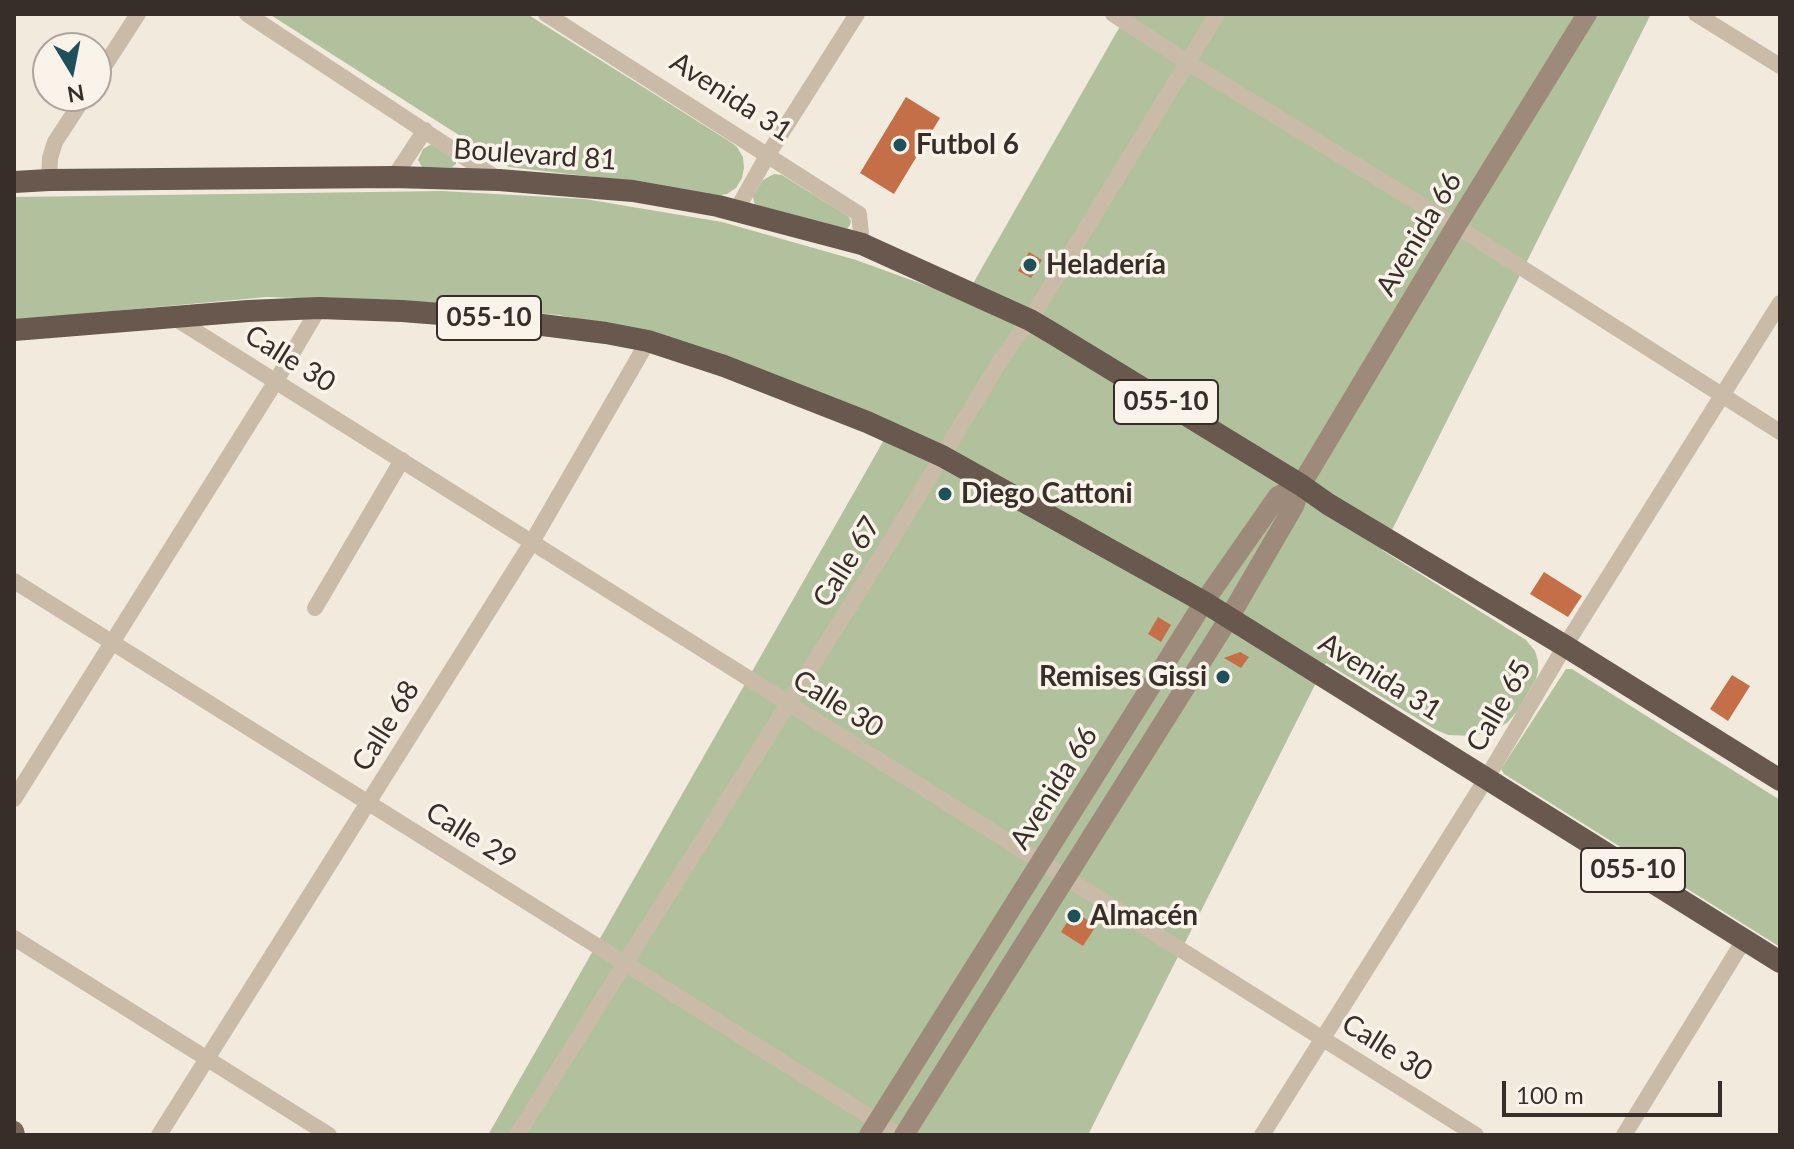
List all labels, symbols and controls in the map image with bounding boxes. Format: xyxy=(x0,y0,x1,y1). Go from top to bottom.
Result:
north arrow xyxy=(32,32,112,112)
street label: Avenida 31 xyxy=(664,45,798,149)
text: N xyxy=(65,79,87,109)
place label: Futbol 6 xyxy=(916,128,1019,162)
street label: Boulevard 81 xyxy=(452,133,618,177)
marker: Futbol 6 xyxy=(891,136,909,154)
street label: Avenida 66 xyxy=(1369,166,1469,302)
place label: Heladería xyxy=(1046,248,1166,282)
marker: Heladería xyxy=(1021,256,1039,274)
road number: 055-10 xyxy=(437,296,541,340)
street label: Calle 30 xyxy=(239,318,341,400)
road number: 055-10 xyxy=(1114,380,1218,424)
place label: Diego Cattoni xyxy=(961,477,1133,511)
marker: Diego Cattoni xyxy=(936,485,954,503)
street label: Calle 67 xyxy=(806,511,888,613)
street label: Avenida 31 xyxy=(1312,626,1448,728)
street label: Calle 65 xyxy=(1459,654,1539,758)
place label: Remises Gissi xyxy=(1039,660,1207,694)
street label: Calle 30 xyxy=(787,663,889,745)
marker: Remises Gissi xyxy=(1214,668,1232,686)
street label: Calle 68 xyxy=(345,675,427,777)
street label: Avenida 66 xyxy=(1003,720,1105,856)
street label: Calle 29 xyxy=(420,795,522,877)
road number: 055-10 xyxy=(1581,848,1685,892)
place label: Almacén xyxy=(1090,899,1198,933)
marker: Almacén xyxy=(1065,907,1083,925)
street label: Calle 30 xyxy=(1336,1007,1438,1089)
scale bar xyxy=(1506,1065,1726,1115)
text: 100 m xyxy=(1516,1080,1584,1109)

